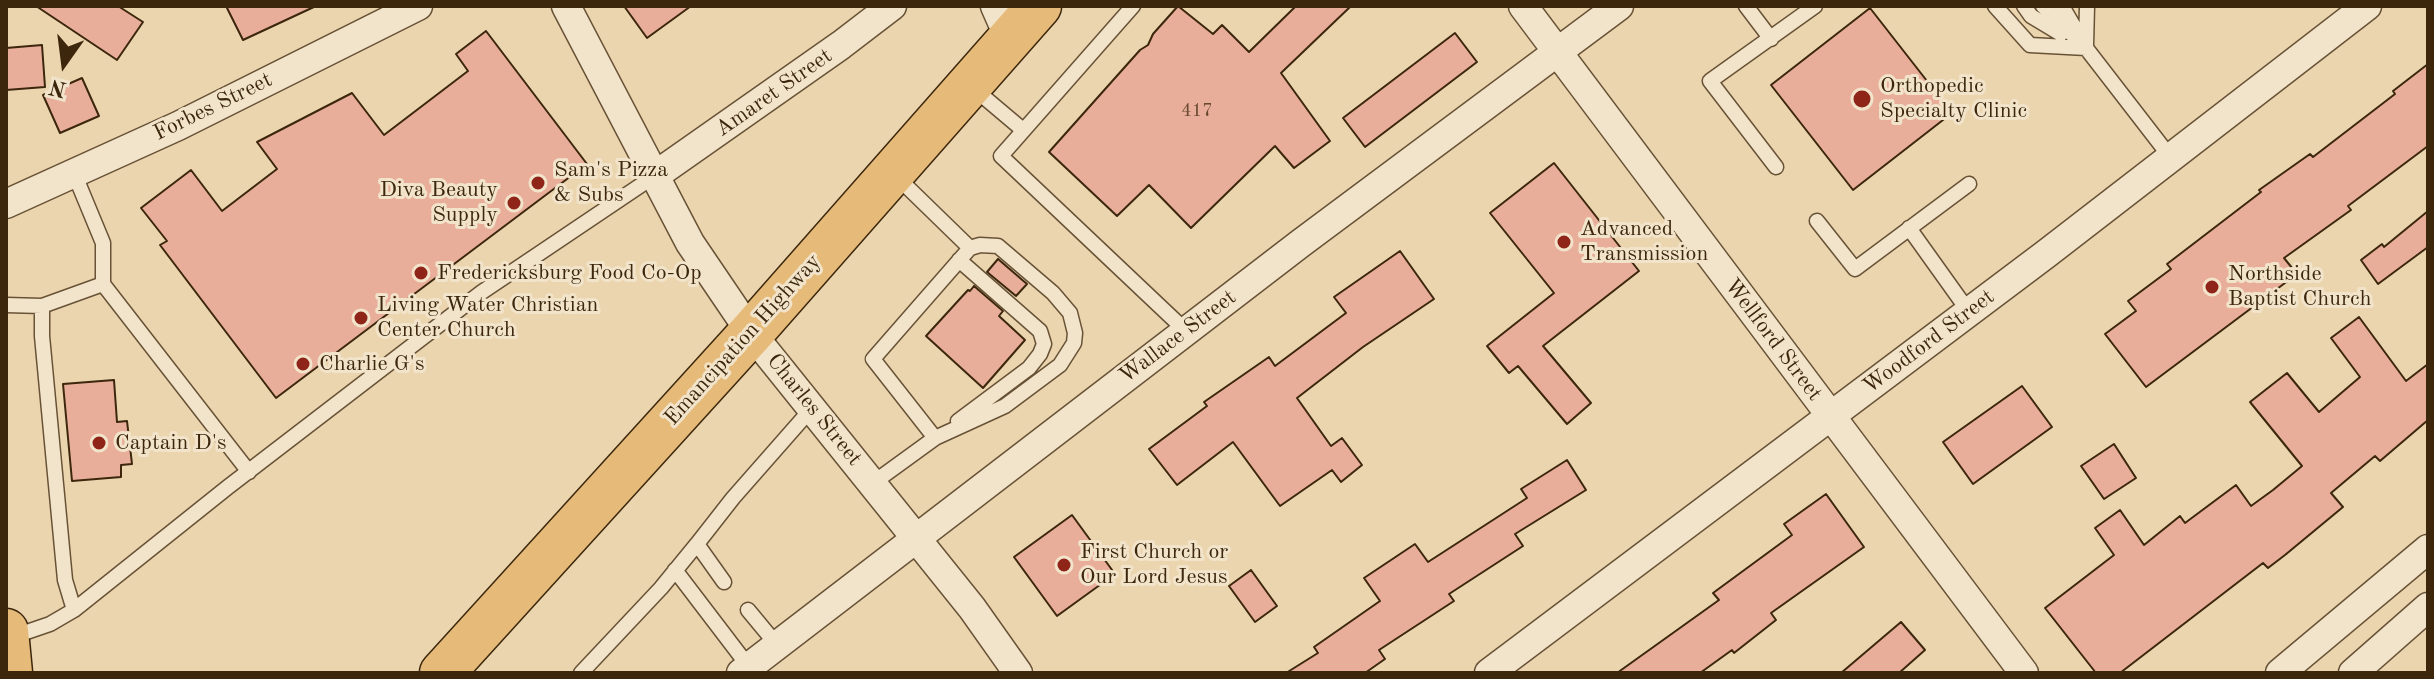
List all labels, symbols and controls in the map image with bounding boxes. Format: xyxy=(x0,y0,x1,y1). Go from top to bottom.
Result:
north arrow xyxy=(24,24,104,104)
street label: Amaret Street xyxy=(711,43,837,143)
street label: Forbes Street xyxy=(149,67,277,147)
place label: Orthopedic Specialty Clinic xyxy=(1880,73,2027,124)
text: N xyxy=(47,75,69,100)
marker: Orthopedic Specialty Clinic xyxy=(1851,88,1873,110)
house number: 417 xyxy=(1181,100,1213,122)
place label: Sam's Pizza & Subs xyxy=(554,157,668,208)
marker: Sam's Pizza & Subs xyxy=(529,174,547,192)
place label: Diva Beauty Supply xyxy=(380,177,498,228)
marker: Diva Beauty Supply xyxy=(505,194,523,212)
place label: Advanced Transmission xyxy=(1580,216,1708,268)
marker: Advanced Transmission xyxy=(1555,233,1573,251)
street label: Emancipation Highway xyxy=(659,249,827,431)
place label: Fredericksburg Food Co-Op xyxy=(437,260,702,286)
place label: Northside Baptist Church xyxy=(2228,261,2372,312)
marker: Fredericksburg Food Co-Op xyxy=(412,264,430,282)
street label: Wellford Street xyxy=(1718,274,1828,406)
marker: Northside Baptist Church xyxy=(2203,278,2221,296)
street label: Wallace Street xyxy=(1114,284,1242,390)
street label: Woodford Street xyxy=(1858,284,2000,400)
place label: Living Water Christian Center Church xyxy=(377,292,598,344)
marker: Living Water Christian Center Church xyxy=(352,309,370,327)
street label: Charles Street xyxy=(761,349,867,471)
place label: Charlie G's xyxy=(319,351,424,377)
marker: Charlie G's xyxy=(294,355,312,373)
place label: Captain D's xyxy=(115,430,227,456)
marker: Captain D's xyxy=(90,434,108,452)
place label: First Church or Our Lord Jesus xyxy=(1080,539,1228,590)
marker: First Church or Our Lord Jesus xyxy=(1055,556,1073,574)

